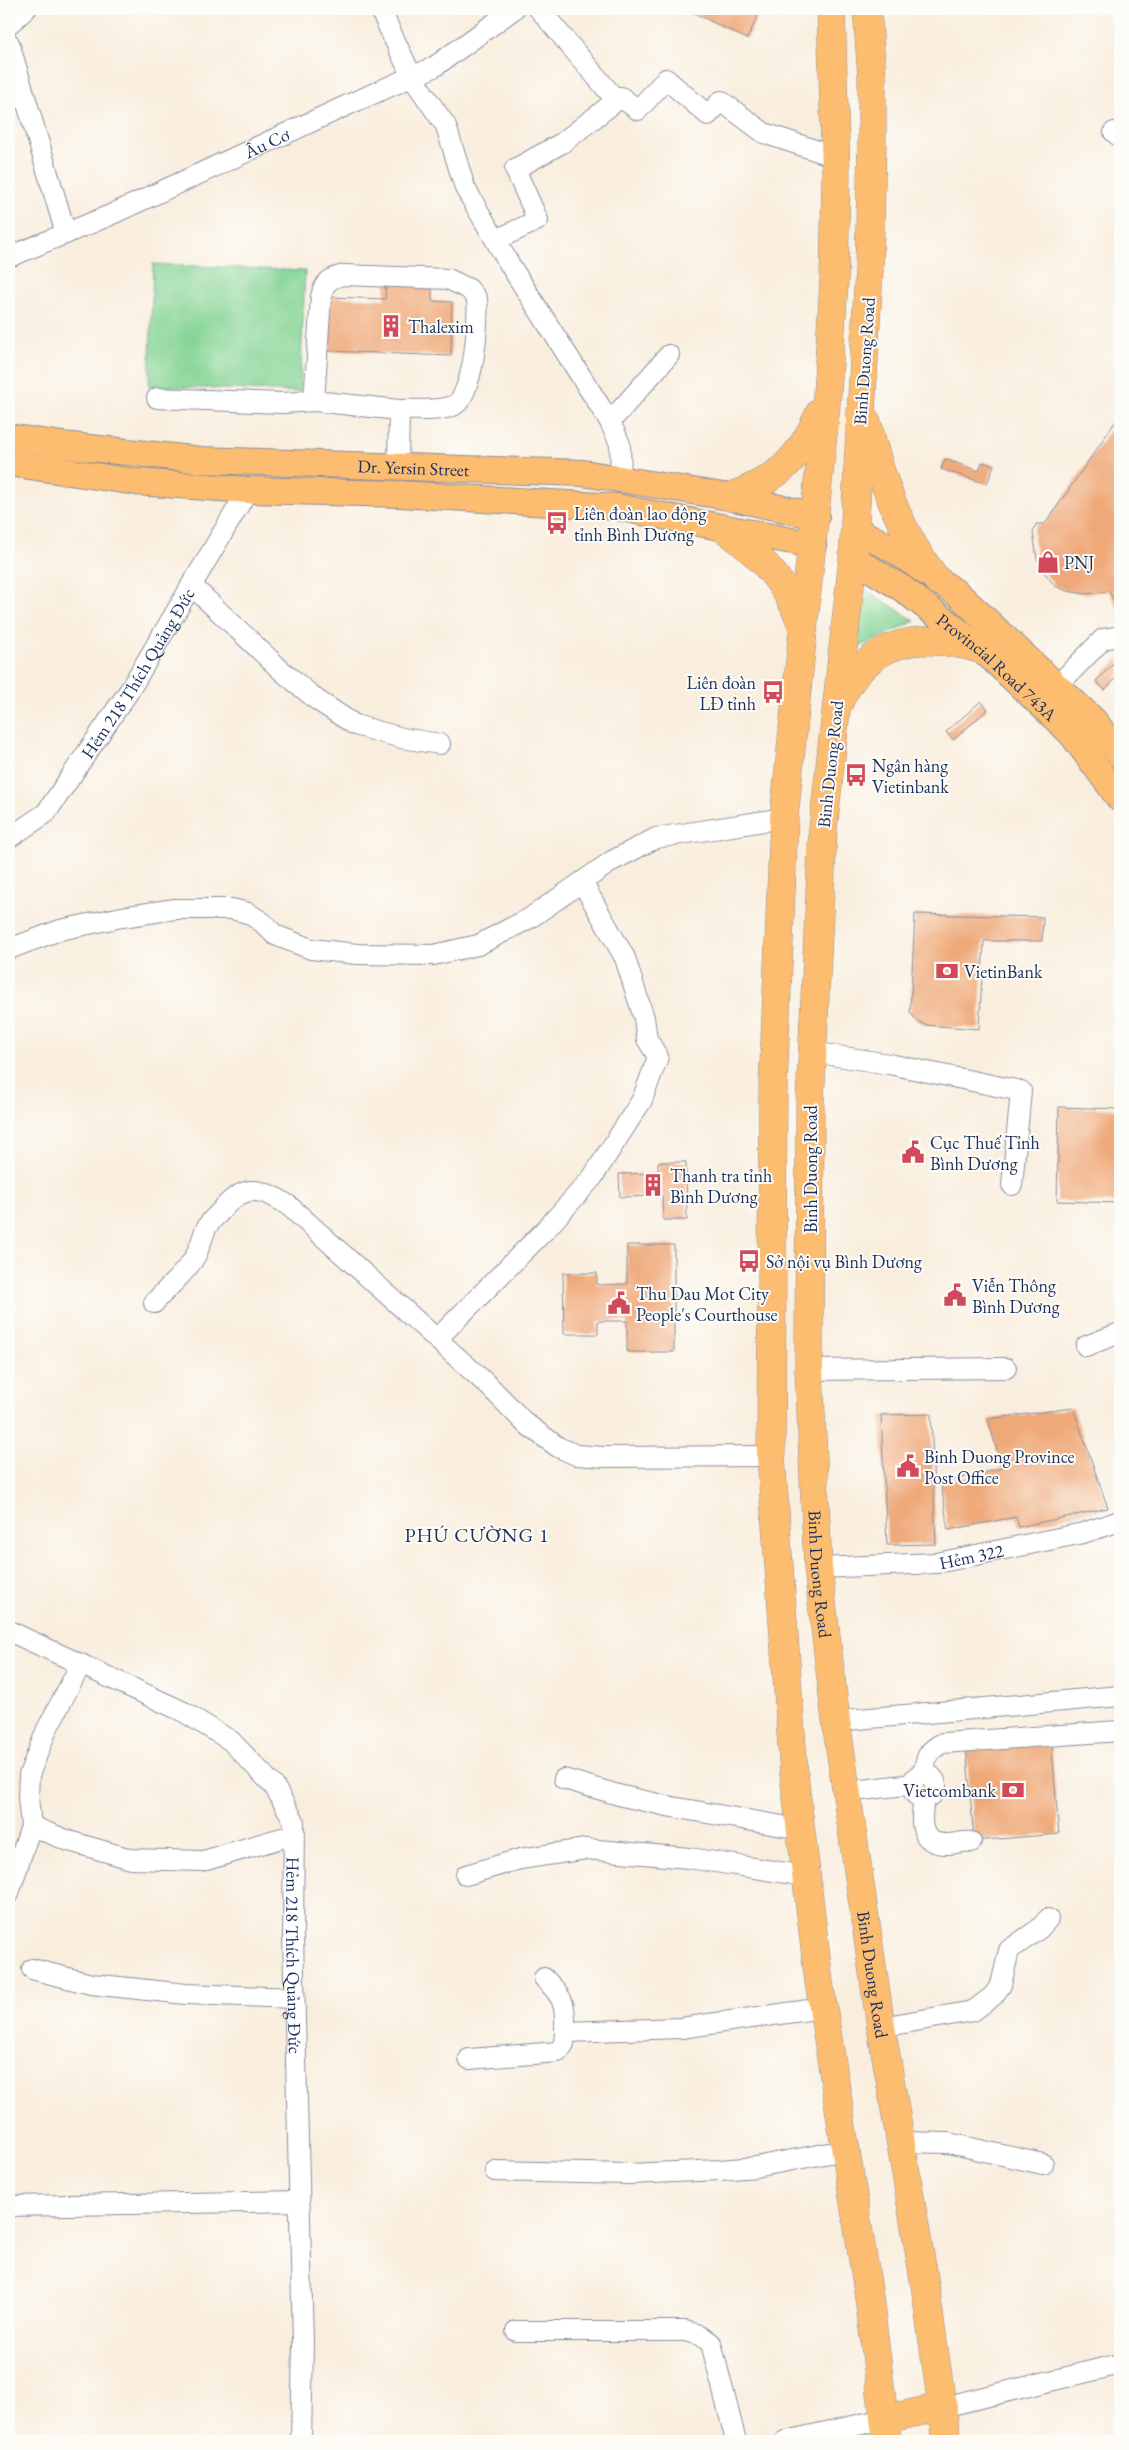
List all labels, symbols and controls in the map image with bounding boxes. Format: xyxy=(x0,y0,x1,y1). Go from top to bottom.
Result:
street label: Âu Cơ xyxy=(239,122,294,163)
street label: Binh Duong Road xyxy=(848,296,880,426)
building icon: Thalexim xyxy=(378,313,404,339)
place label: Thalexim xyxy=(408,315,474,338)
street label: Dr. Yersin Street xyxy=(357,454,470,481)
place label: Liên đoàn lao động tỉnh Bình Dương xyxy=(574,502,707,546)
bus stop icon: Liên đoàn lao động tỉnh Bình Dương xyxy=(544,510,570,536)
shop icon: PNJ xyxy=(1035,549,1061,575)
place label: PNJ xyxy=(1064,551,1094,574)
street label: Hẻm 218 Thích Quảng Đức xyxy=(75,583,199,763)
street label: Provincial Road 743A xyxy=(932,608,1063,726)
place label: Liên đoàn LĐ tỉnh xyxy=(687,671,756,715)
bus stop icon: Liên đoàn LĐ tỉnh xyxy=(760,679,786,705)
street label: Binh Duong Road xyxy=(812,698,848,829)
place label: Ngân hàng Vietinbank xyxy=(872,754,949,798)
bus stop icon: Ngân hàng Vietinbank xyxy=(843,762,869,788)
bank icon: VietinBank xyxy=(934,958,960,984)
place label: VietinBank xyxy=(964,960,1043,983)
street label: Binh Duong Road xyxy=(799,1104,822,1233)
place label: Cục Thuế Tỉnh Bình Dương xyxy=(930,1131,1040,1175)
public building icon: Cục Thuế Tỉnh Bình Dương xyxy=(900,1139,926,1165)
place label: Thanh tra tỉnh Bình Dương xyxy=(670,1164,772,1208)
building icon: Thanh tra tỉnh Bình Dương xyxy=(640,1172,666,1198)
bus stop icon: Sở nội vụ Bình Dương xyxy=(736,1248,762,1274)
place label: Sở nội vụ Bình Dương xyxy=(766,1250,922,1273)
place label: Viễn Thông Bình Dương xyxy=(972,1274,1060,1318)
place label: Thu Dau Mot City People's Courthouse xyxy=(636,1282,778,1326)
public building icon: Viễn Thông Bình Dương xyxy=(942,1282,968,1308)
public building icon: Thu Dau Mot City People's Courthouse xyxy=(606,1290,632,1316)
place label: Binh Duong Province Post Office xyxy=(924,1445,1075,1489)
public building icon: Binh Duong Province Post Office xyxy=(895,1453,921,1479)
street label: Binh Duong Road xyxy=(804,1510,838,1640)
district label: PHÚ CƯỜNG 1 xyxy=(404,1522,550,1548)
street label: Hẻm 322 xyxy=(937,1538,1006,1574)
bank icon: Vietcombank xyxy=(1000,1777,1026,1803)
place label: Vietcombank xyxy=(903,1779,997,1802)
street label: Hẻm 218 Thích Quảng Đức xyxy=(281,1857,307,2054)
street label: Binh Duong Road xyxy=(853,1909,894,2041)

